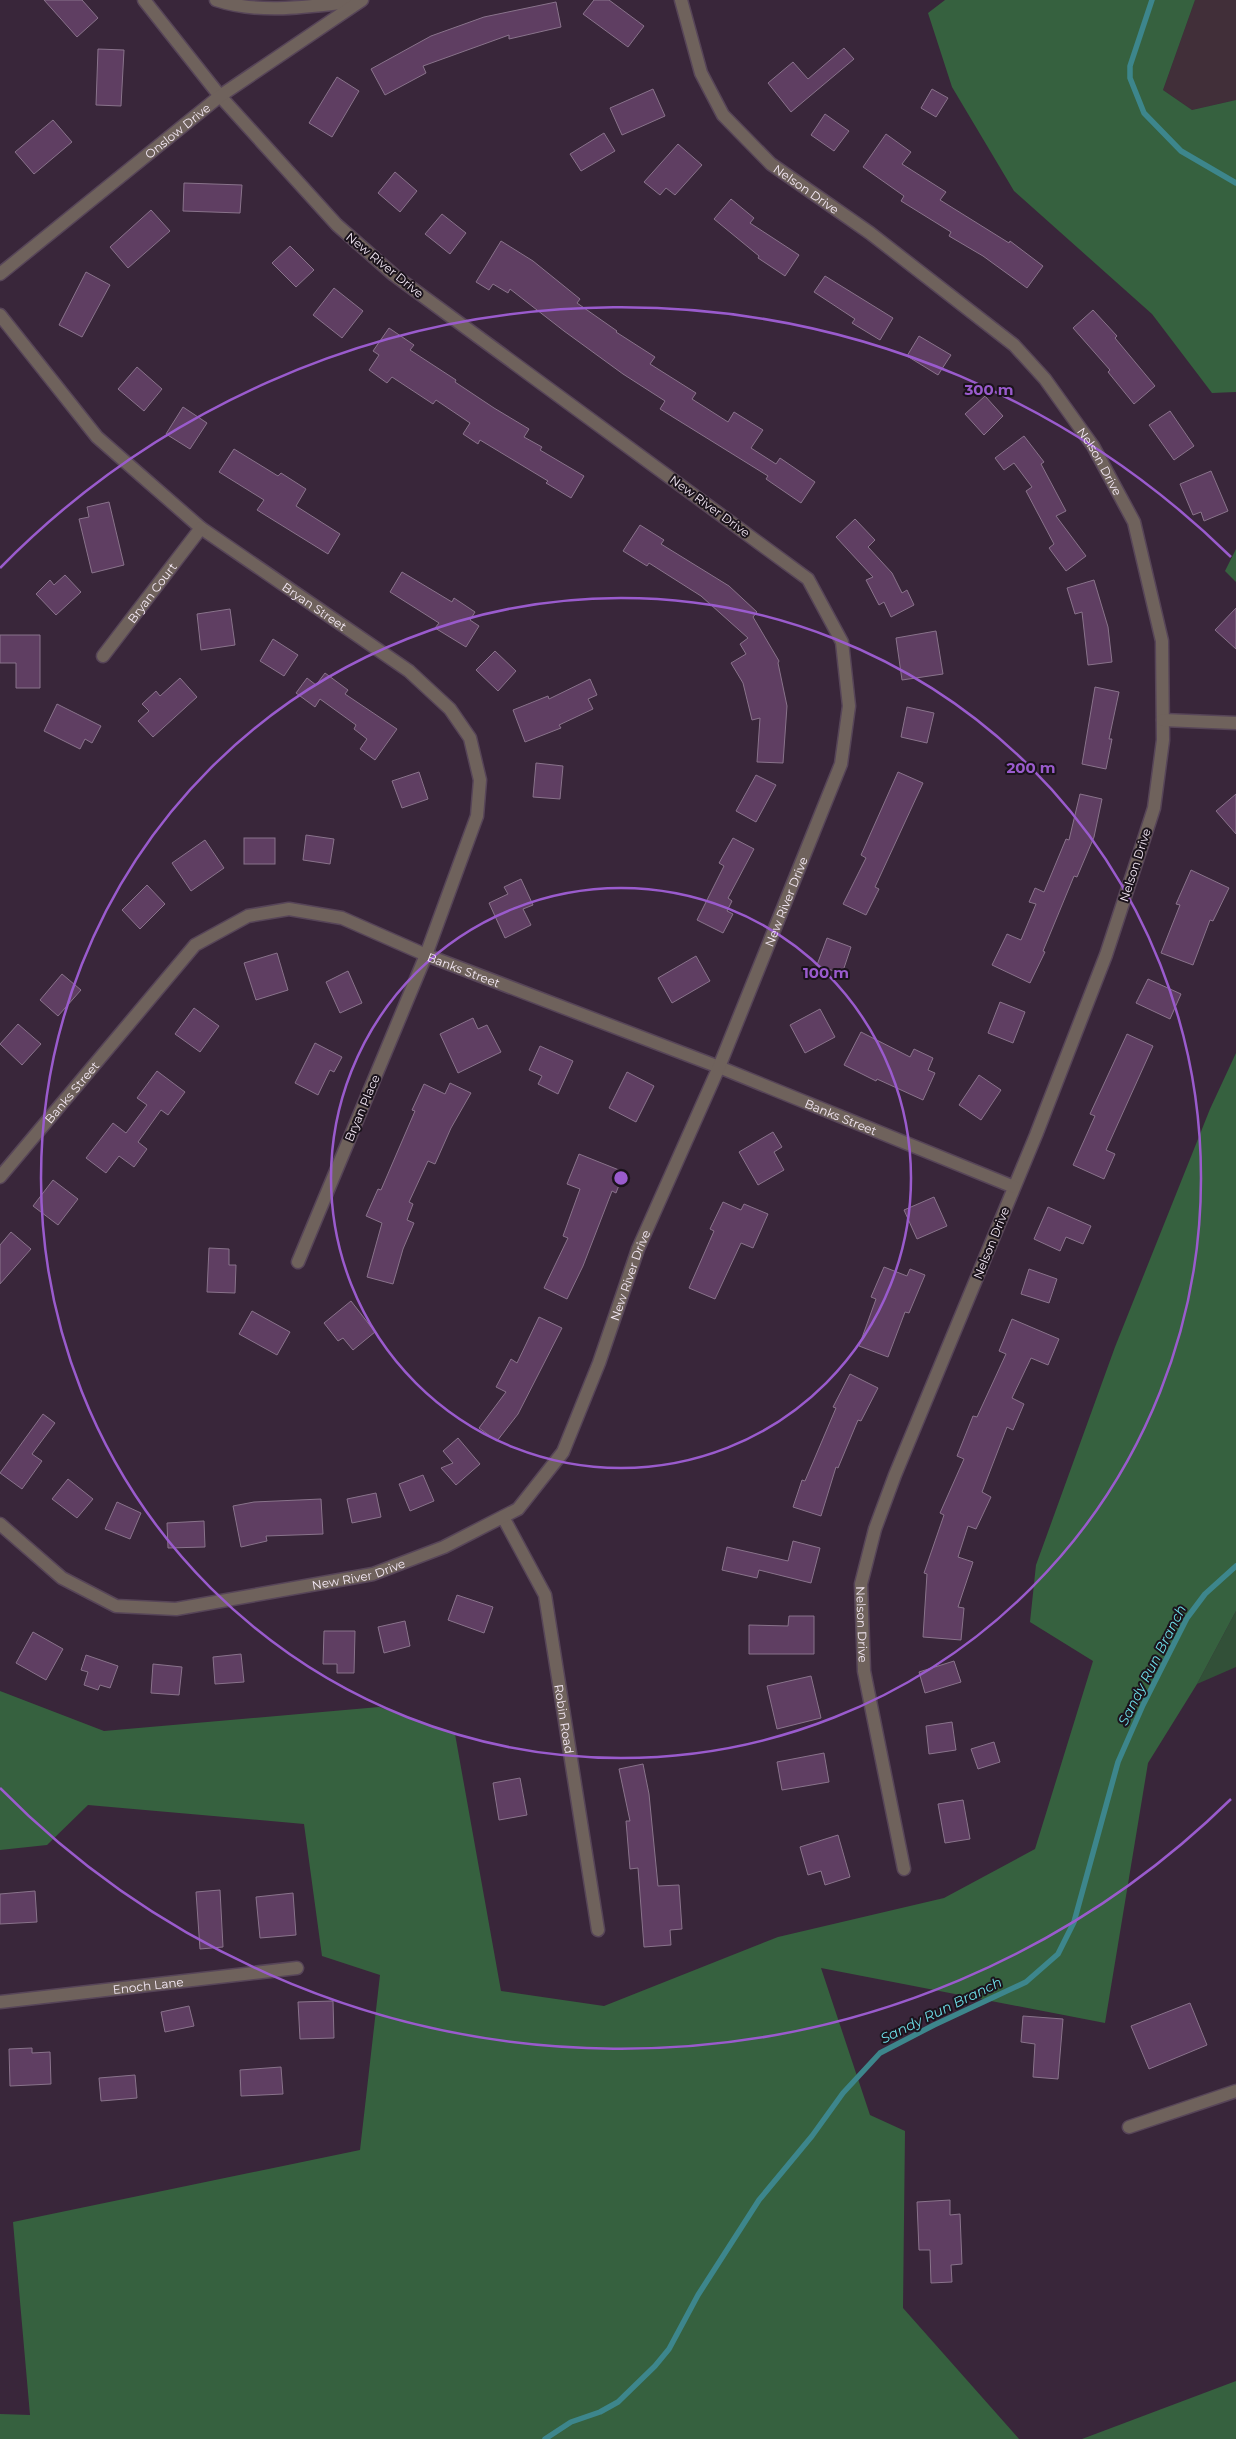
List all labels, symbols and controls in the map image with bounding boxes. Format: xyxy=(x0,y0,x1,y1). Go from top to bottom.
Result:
street label: Onslow Drive xyxy=(141,100,213,162)
street label: Nelson Drive xyxy=(771,161,842,217)
street label: New River Drive xyxy=(343,229,427,301)
text: 300 m xyxy=(963,380,1014,399)
street label: Nelson Drive xyxy=(1074,424,1126,498)
street label: New River Drive xyxy=(667,472,753,540)
street label: Bryan Court xyxy=(124,559,180,626)
street label: Bryan Street xyxy=(280,579,350,634)
text: 200 m xyxy=(1006,758,1056,777)
street label: Nelson Drive xyxy=(1116,826,1154,904)
street label: New River Drive xyxy=(761,854,810,949)
street label: Banks Street xyxy=(425,949,502,990)
text: 100 m xyxy=(803,963,849,982)
street label: Banks Street xyxy=(41,1058,102,1126)
street label: Bryan Place xyxy=(341,1072,383,1144)
street label: Banks Street xyxy=(803,1095,879,1138)
centre of rings xyxy=(612,1169,630,1187)
street label: Nelson Drive xyxy=(970,1205,1012,1281)
street label: New River Drive xyxy=(607,1227,653,1323)
street label: New River Drive xyxy=(311,1555,407,1592)
street label: Nelson Drive xyxy=(854,1586,871,1663)
water label: Sandy Run Branch xyxy=(1114,1602,1190,1728)
street label: Robin Road xyxy=(552,1683,577,1755)
water label: Sandy Run Branch xyxy=(877,1973,1005,2047)
street label: Enoch Lane xyxy=(112,1974,184,1997)

